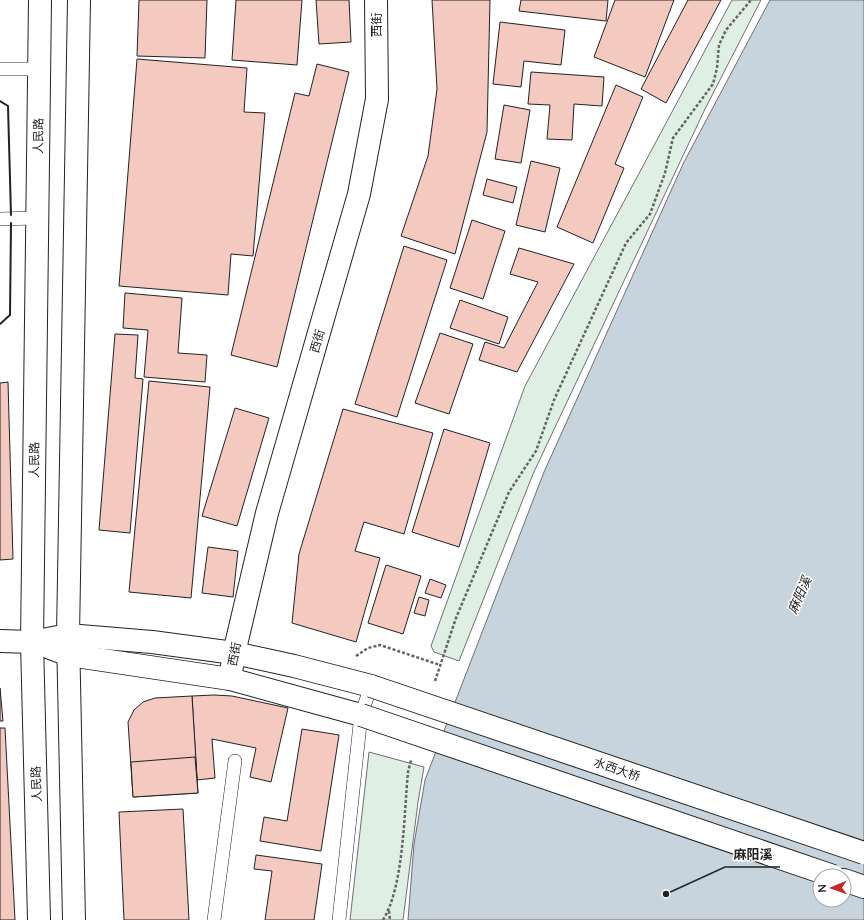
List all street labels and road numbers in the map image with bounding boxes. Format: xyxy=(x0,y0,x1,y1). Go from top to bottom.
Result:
street label: 西街 xyxy=(369,13,384,37)
street label: 人民路 xyxy=(30,118,46,154)
street label: 西街 xyxy=(306,327,328,355)
street label: 人民路 xyxy=(26,442,42,478)
street label: 西街 xyxy=(224,641,244,667)
street label: 水西大桥 xyxy=(592,754,642,784)
street label: 人民路 xyxy=(28,766,44,802)

